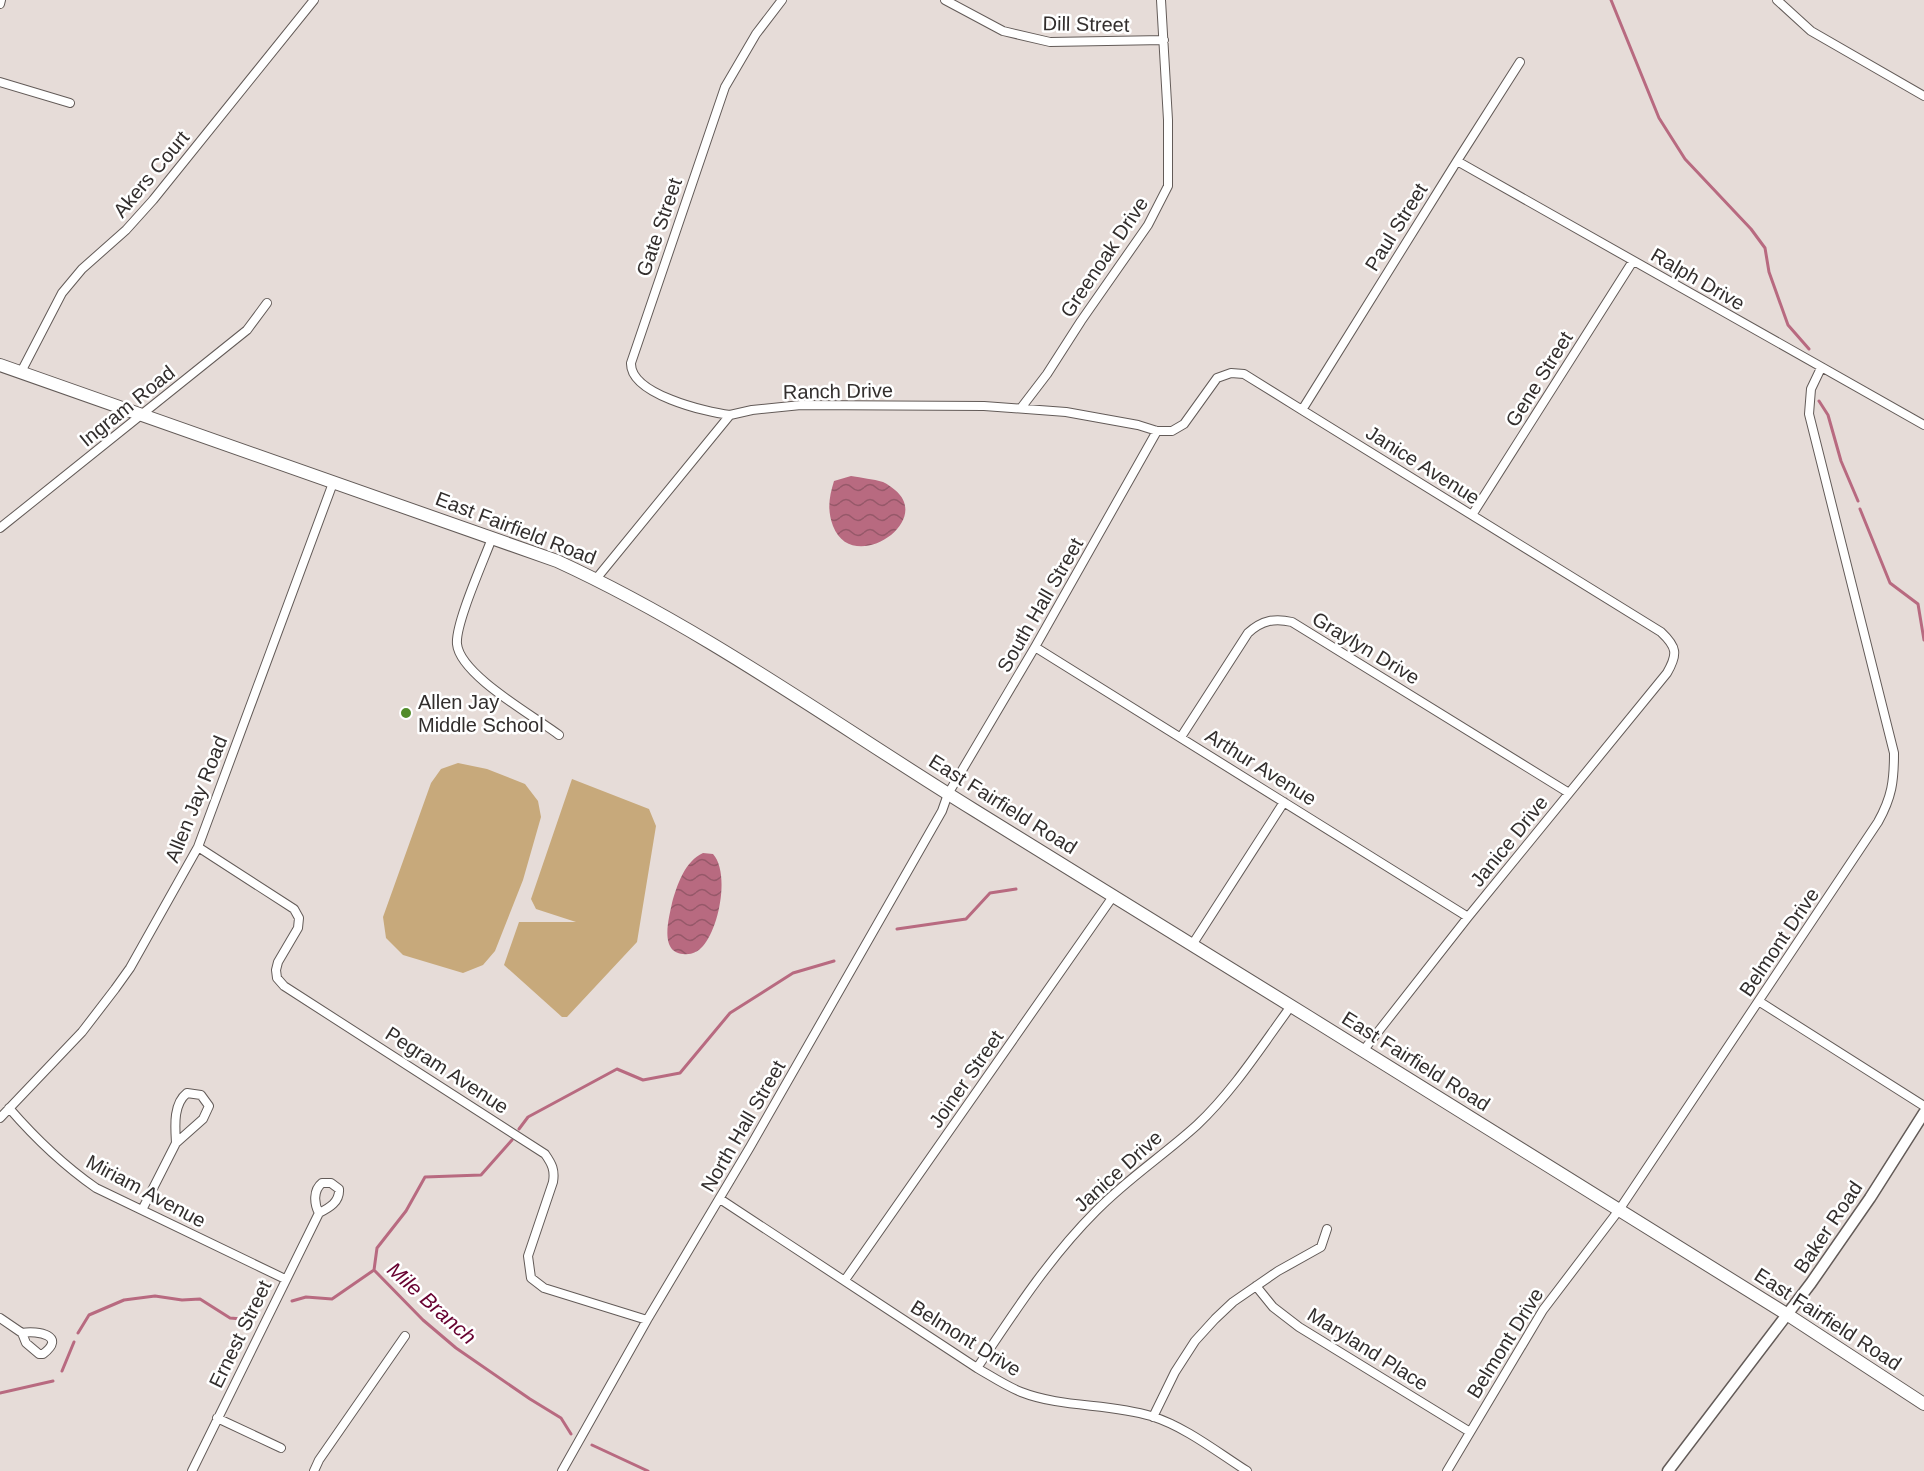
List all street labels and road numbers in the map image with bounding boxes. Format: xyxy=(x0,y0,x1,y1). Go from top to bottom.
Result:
street label: Dill Street xyxy=(1042,12,1130,36)
street label: Akers Court xyxy=(109,126,194,222)
street label: Gate Street xyxy=(632,175,686,279)
street label: Paul Street xyxy=(1360,179,1432,275)
street label: Greenoak Drive xyxy=(1056,193,1152,321)
street label: Ralph Drive xyxy=(1647,243,1749,315)
street label: Gene Street xyxy=(1501,327,1577,431)
street label: Ingram Road xyxy=(75,361,179,451)
street label: Ranch Drive xyxy=(783,379,893,403)
street label: Janice Avenue xyxy=(1362,421,1484,509)
street label: East Fairfield Road xyxy=(433,487,599,569)
street label: South Hall Street xyxy=(993,534,1088,676)
street label: Graylyn Drive xyxy=(1308,607,1424,689)
street label: Arthur Avenue xyxy=(1202,724,1320,810)
street label: Allen Jay Road xyxy=(161,733,231,865)
street label: East Fairfield Road xyxy=(925,750,1081,858)
street label: Janice Drive xyxy=(1466,791,1552,891)
street label: Belmont Drive xyxy=(1735,884,1823,1000)
street label: East Fairfield Road xyxy=(1338,1007,1494,1115)
street label: Pegram Avenue xyxy=(381,1022,513,1118)
street label: Joiner Street xyxy=(924,1026,1008,1132)
street label: North Hall Street xyxy=(697,1056,790,1196)
street label: Janice Drive xyxy=(1070,1126,1166,1216)
street label: Miriam Avenue xyxy=(83,1150,209,1232)
street label: Baker Road xyxy=(1789,1177,1867,1277)
street label: East Fairfield Road xyxy=(1751,1263,1905,1375)
street label: Ernest Street xyxy=(205,1276,276,1391)
street label: Belmont Drive xyxy=(1462,1284,1548,1402)
street label: Belmont Drive xyxy=(907,1295,1025,1381)
street label: Maryland Place xyxy=(1304,1303,1432,1395)

